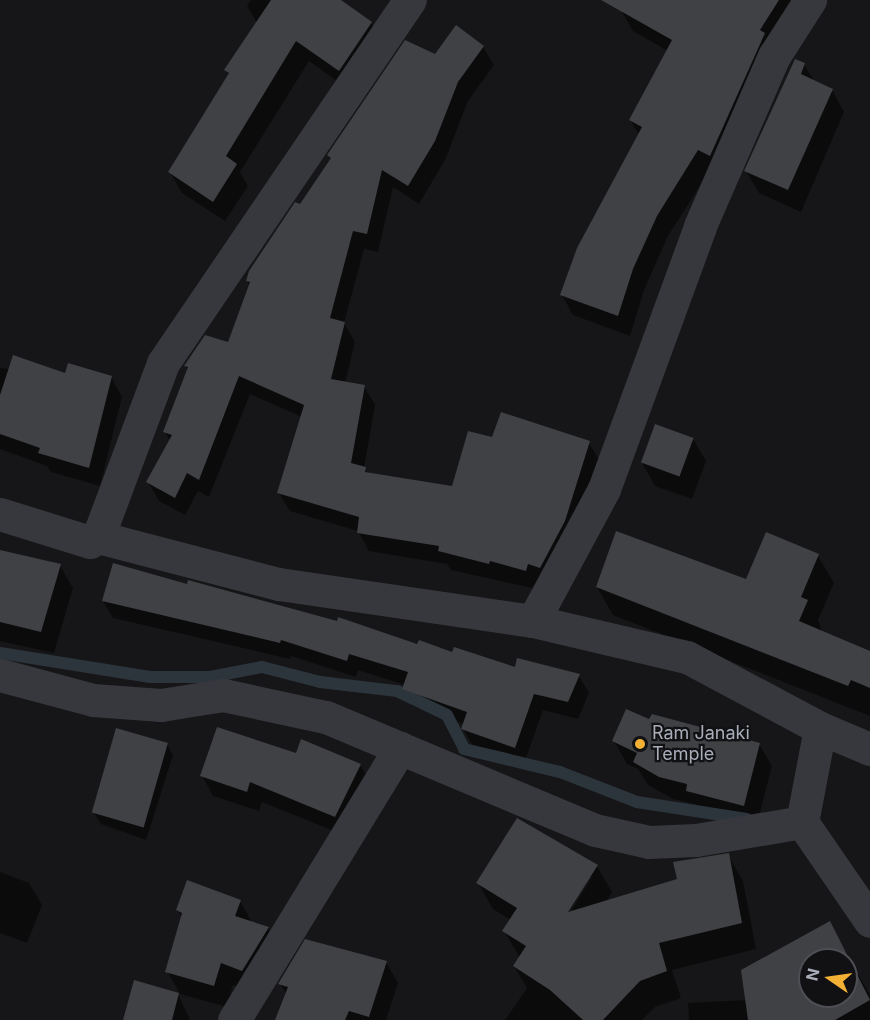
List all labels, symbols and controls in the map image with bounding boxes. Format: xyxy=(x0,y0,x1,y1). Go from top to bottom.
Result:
place label: Ram Janaki Temple xyxy=(652,723,750,766)
marker: Ram Janaki Temple xyxy=(633,737,647,751)
north arrow xyxy=(798,948,858,1008)
text: N xyxy=(801,966,824,983)

